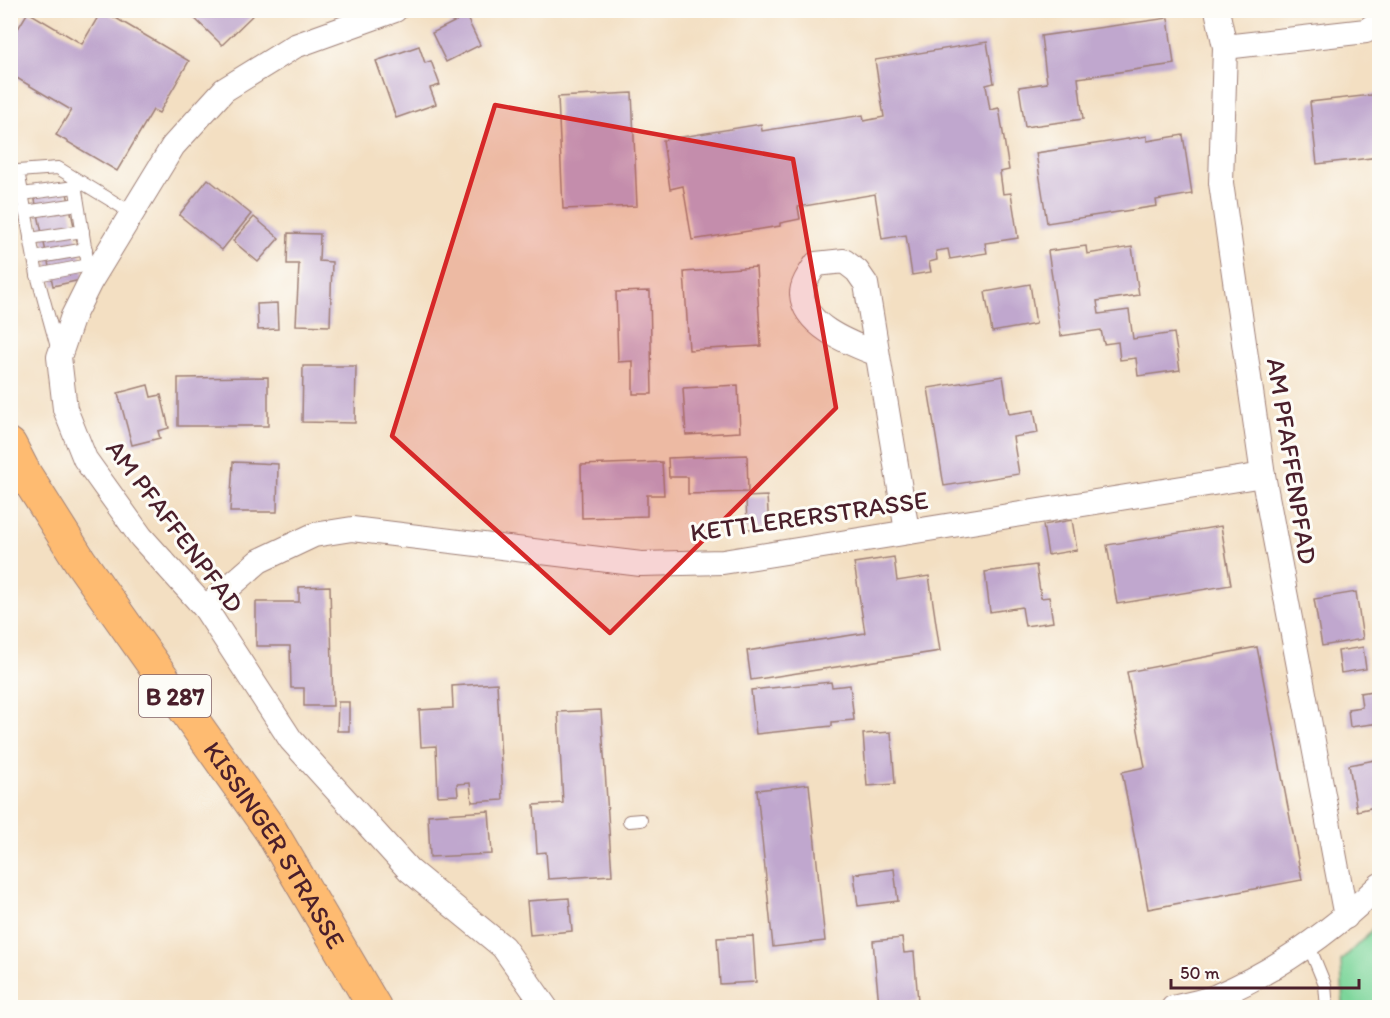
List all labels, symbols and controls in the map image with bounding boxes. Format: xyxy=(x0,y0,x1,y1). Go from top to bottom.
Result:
street label: AM PFAFFENPFAD xyxy=(1260,356,1324,566)
street label: AM PFAFFENPFAD xyxy=(99,433,251,619)
street label: KETTLERERSTRASSE xyxy=(688,483,930,549)
road number: B 287 xyxy=(139,675,211,717)
street label: KISSINGER STRASSE xyxy=(197,735,352,954)
scale bar xyxy=(1171,952,1358,990)
text: 50 m xyxy=(1180,962,1220,984)

